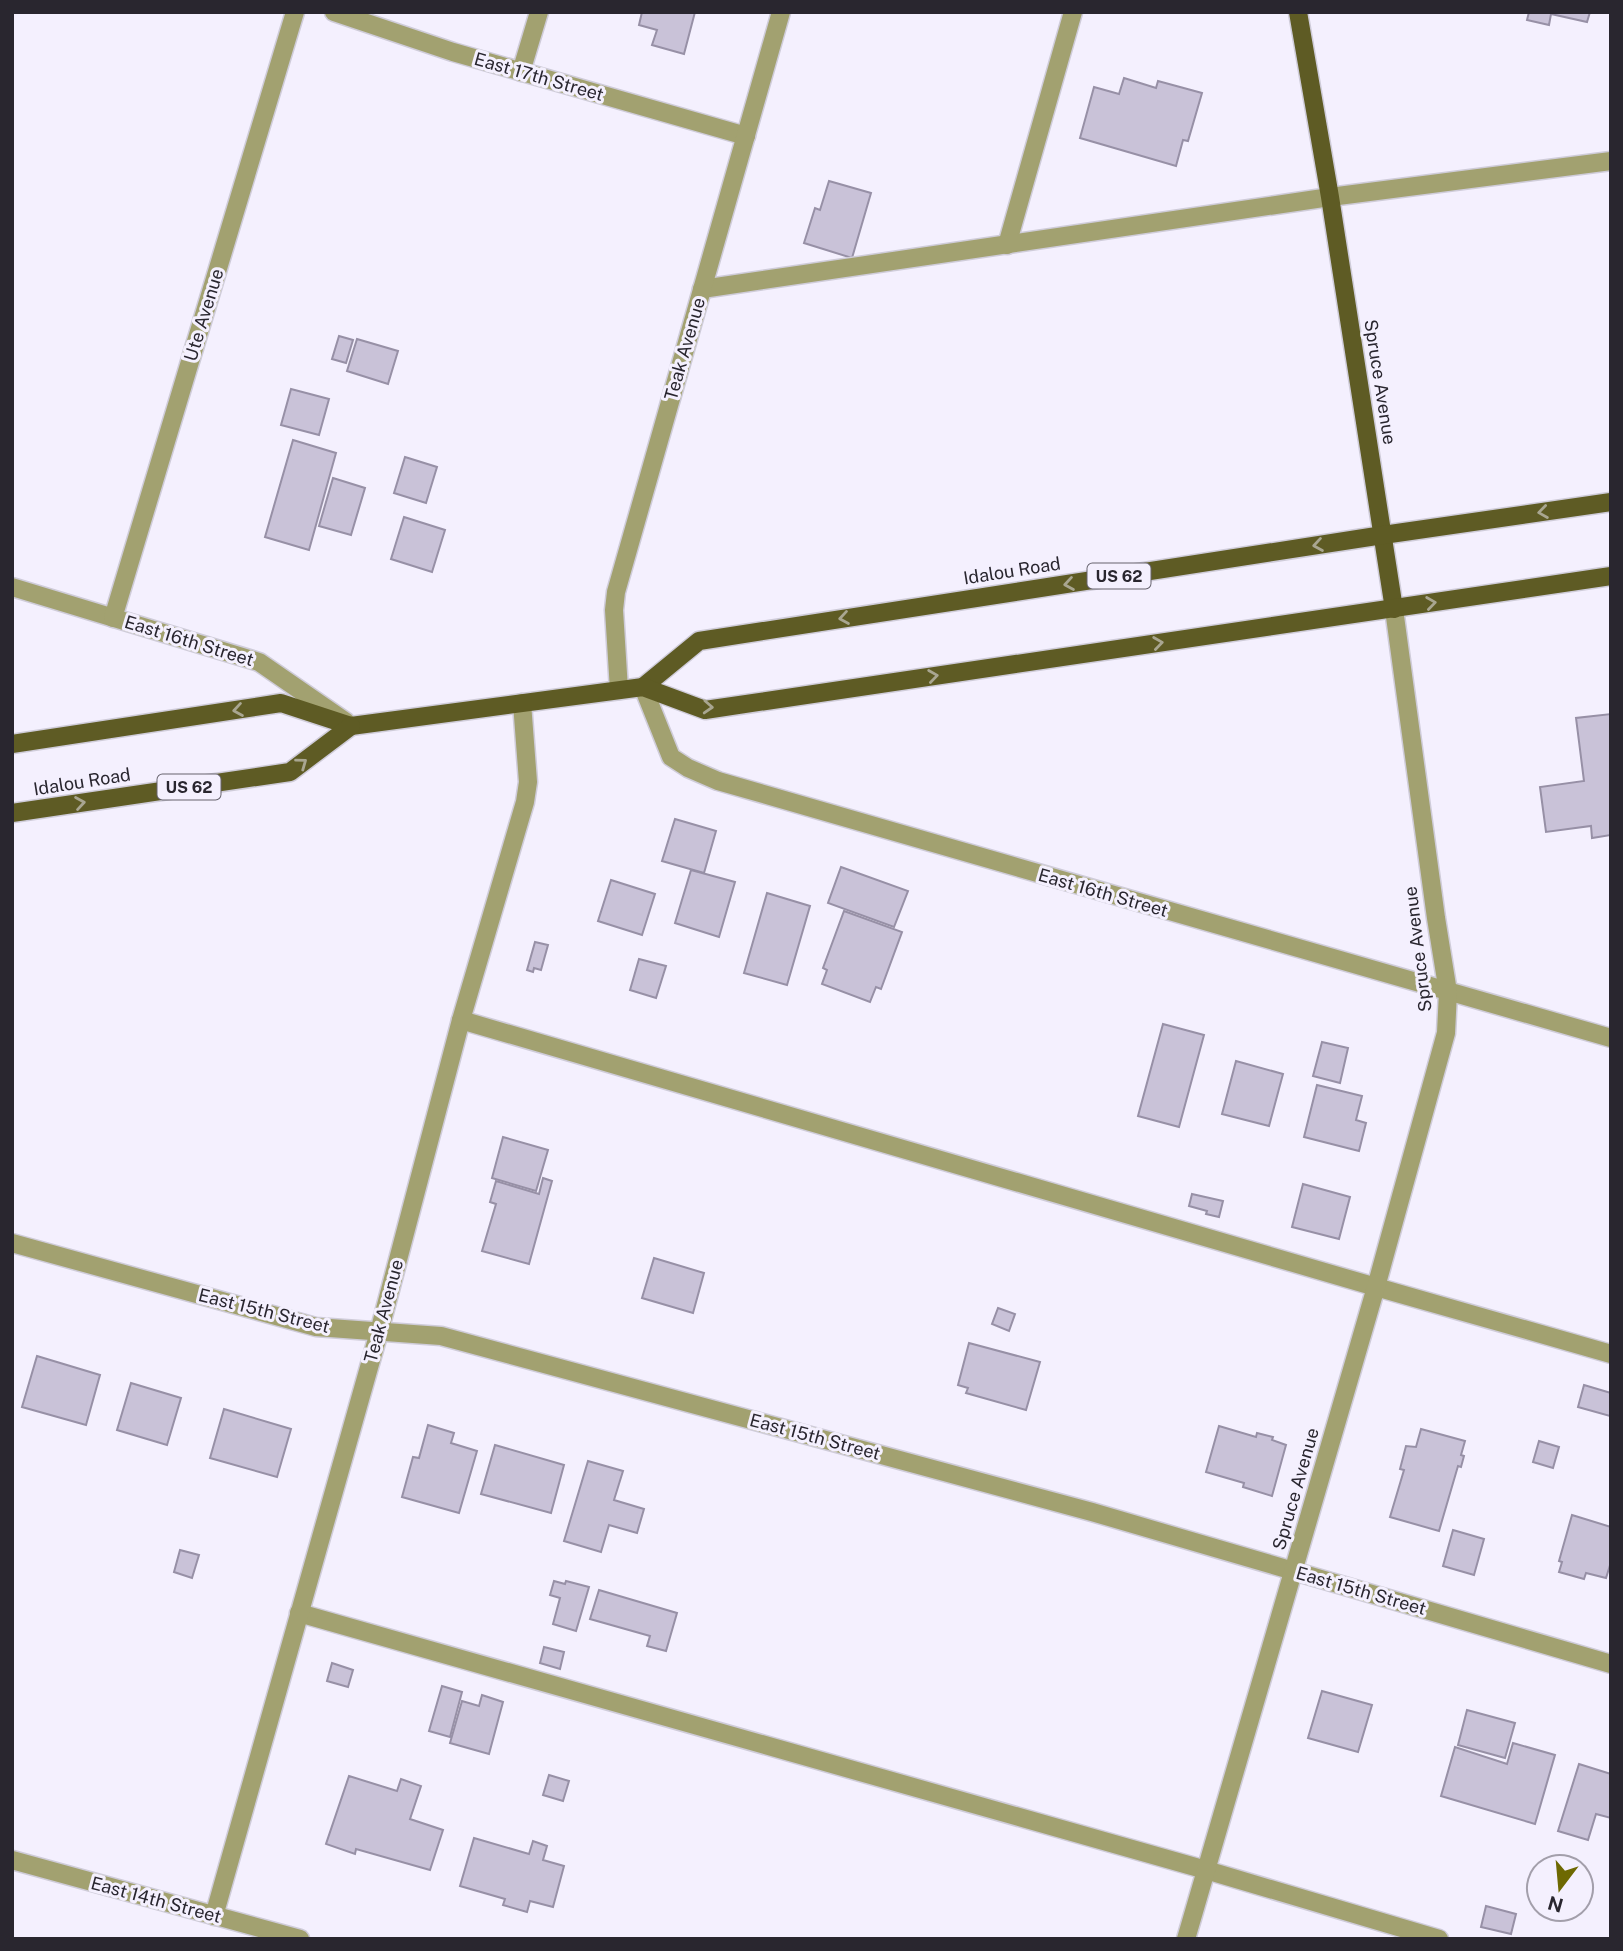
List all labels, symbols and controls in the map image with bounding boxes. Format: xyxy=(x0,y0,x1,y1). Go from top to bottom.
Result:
street label: East 17th Street xyxy=(472,48,606,105)
street label: Ute Avenue xyxy=(179,266,228,364)
street label: Teak Avenue xyxy=(660,295,709,403)
street label: Spruce Avenue xyxy=(1360,318,1401,446)
one-way arrow xyxy=(1537,504,1549,519)
one-way arrow xyxy=(1312,537,1324,552)
street label: Idalou Road xyxy=(962,552,1062,589)
road number: US 62 xyxy=(1088,564,1150,589)
one-way arrow xyxy=(1063,576,1075,591)
one-way arrow xyxy=(1426,596,1437,611)
street label: East 16th Street xyxy=(122,611,256,670)
one-way arrow xyxy=(838,611,850,626)
one-way arrow xyxy=(1152,636,1164,651)
one-way arrow xyxy=(927,669,939,684)
one-way arrow xyxy=(703,699,714,714)
one-way arrow xyxy=(232,702,244,717)
one-way arrow xyxy=(294,758,307,771)
street label: Idalou Road xyxy=(32,763,132,800)
road number: US 62 xyxy=(158,774,220,800)
one-way arrow xyxy=(74,796,86,811)
street label: East 16th Street xyxy=(1036,864,1170,921)
street label: Spruce Avenue xyxy=(1399,885,1436,1013)
street label: Teak Avenue xyxy=(360,1257,407,1365)
street label: East 15th Street xyxy=(196,1284,332,1337)
street label: East 15th Street xyxy=(748,1409,883,1464)
street label: Spruce Avenue xyxy=(1268,1425,1323,1552)
street label: East 15th Street xyxy=(1294,1562,1429,1619)
north arrow xyxy=(1525,1853,1595,1923)
street label: East 14th Street xyxy=(89,1872,224,1927)
text: N xyxy=(1545,1892,1565,1917)

